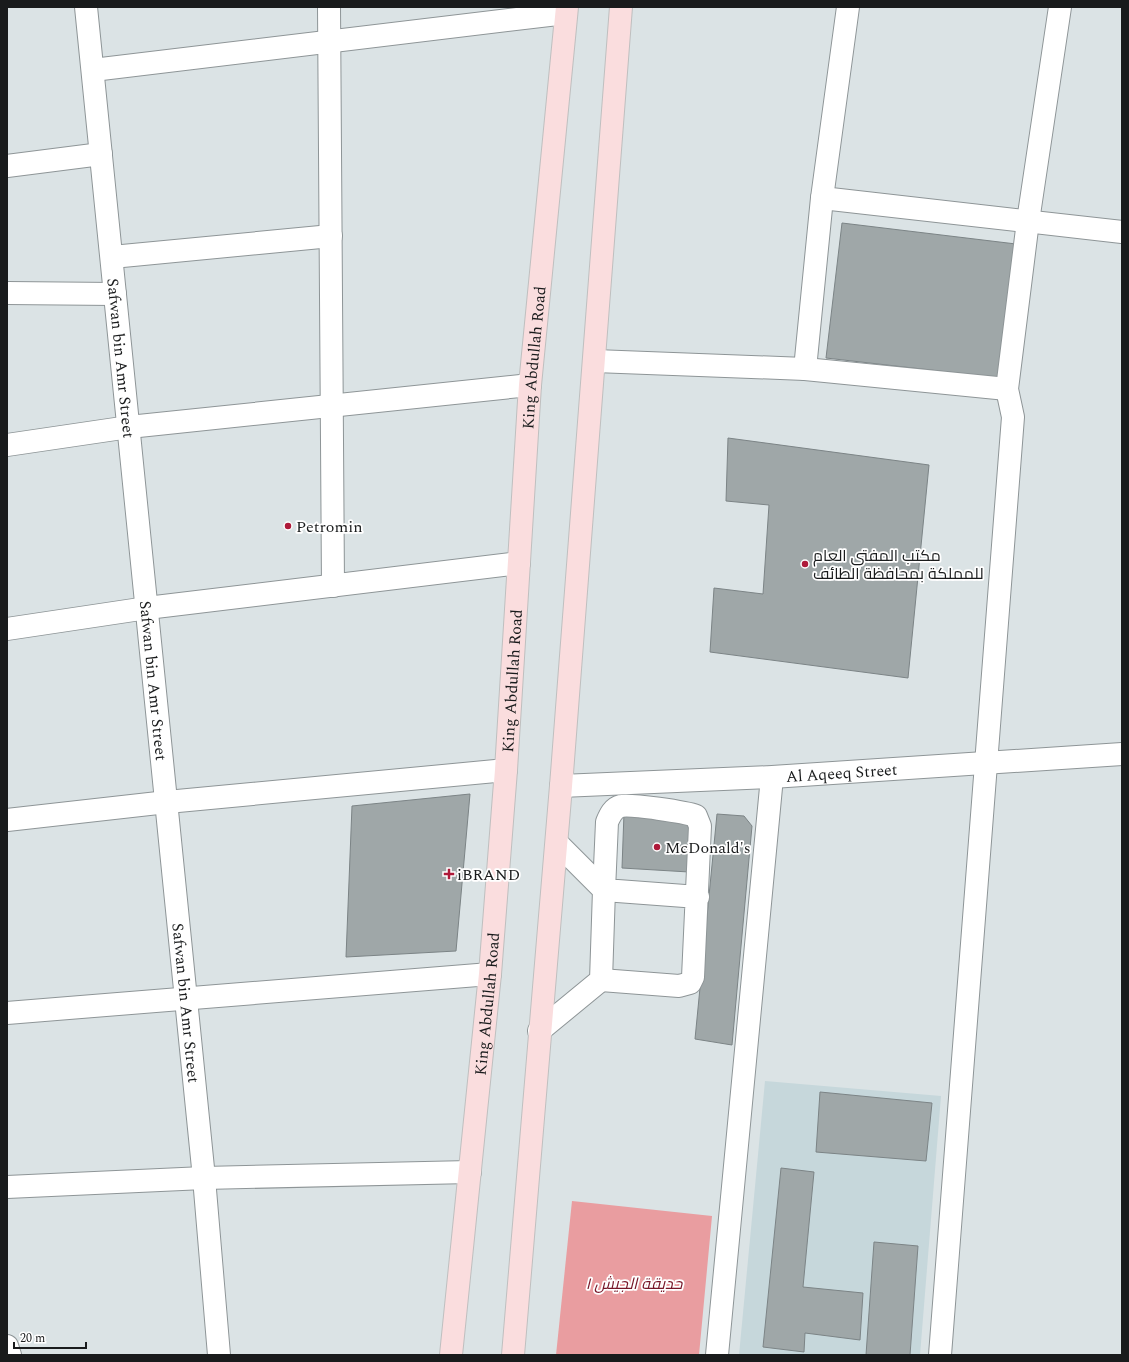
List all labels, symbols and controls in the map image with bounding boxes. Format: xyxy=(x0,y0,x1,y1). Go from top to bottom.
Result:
street label: Safwan bin Amr Street xyxy=(100,277,140,440)
street label: King Abdullah Road xyxy=(516,285,553,430)
place label: Petromin xyxy=(296,515,362,539)
marker: Petromin xyxy=(283,521,293,531)
place label: مكتب المفتي العام للمملكة بمحافظة الطائف xyxy=(813,544,984,586)
marker: مكتب المفتي العام للمملكة بمحافظة الطائف xyxy=(800,559,810,569)
street label: Safwan bin Amr Street xyxy=(133,600,173,762)
street label: King Abdullah Road xyxy=(496,608,529,753)
street label: Al Aqeeq Street xyxy=(785,758,899,789)
place label: McDonald's xyxy=(665,836,751,860)
marker: McDonald's xyxy=(652,842,662,852)
place label: iBRAND xyxy=(457,863,520,887)
marker: iBRAND xyxy=(444,869,454,879)
street label: Safwan bin Amr Street xyxy=(165,922,205,1085)
street label: King Abdullah Road xyxy=(469,931,506,1077)
park label: حديقة الجيش ١ xyxy=(586,1272,683,1296)
scale bar xyxy=(14,1324,86,1350)
text: 20 m xyxy=(20,1329,45,1348)

